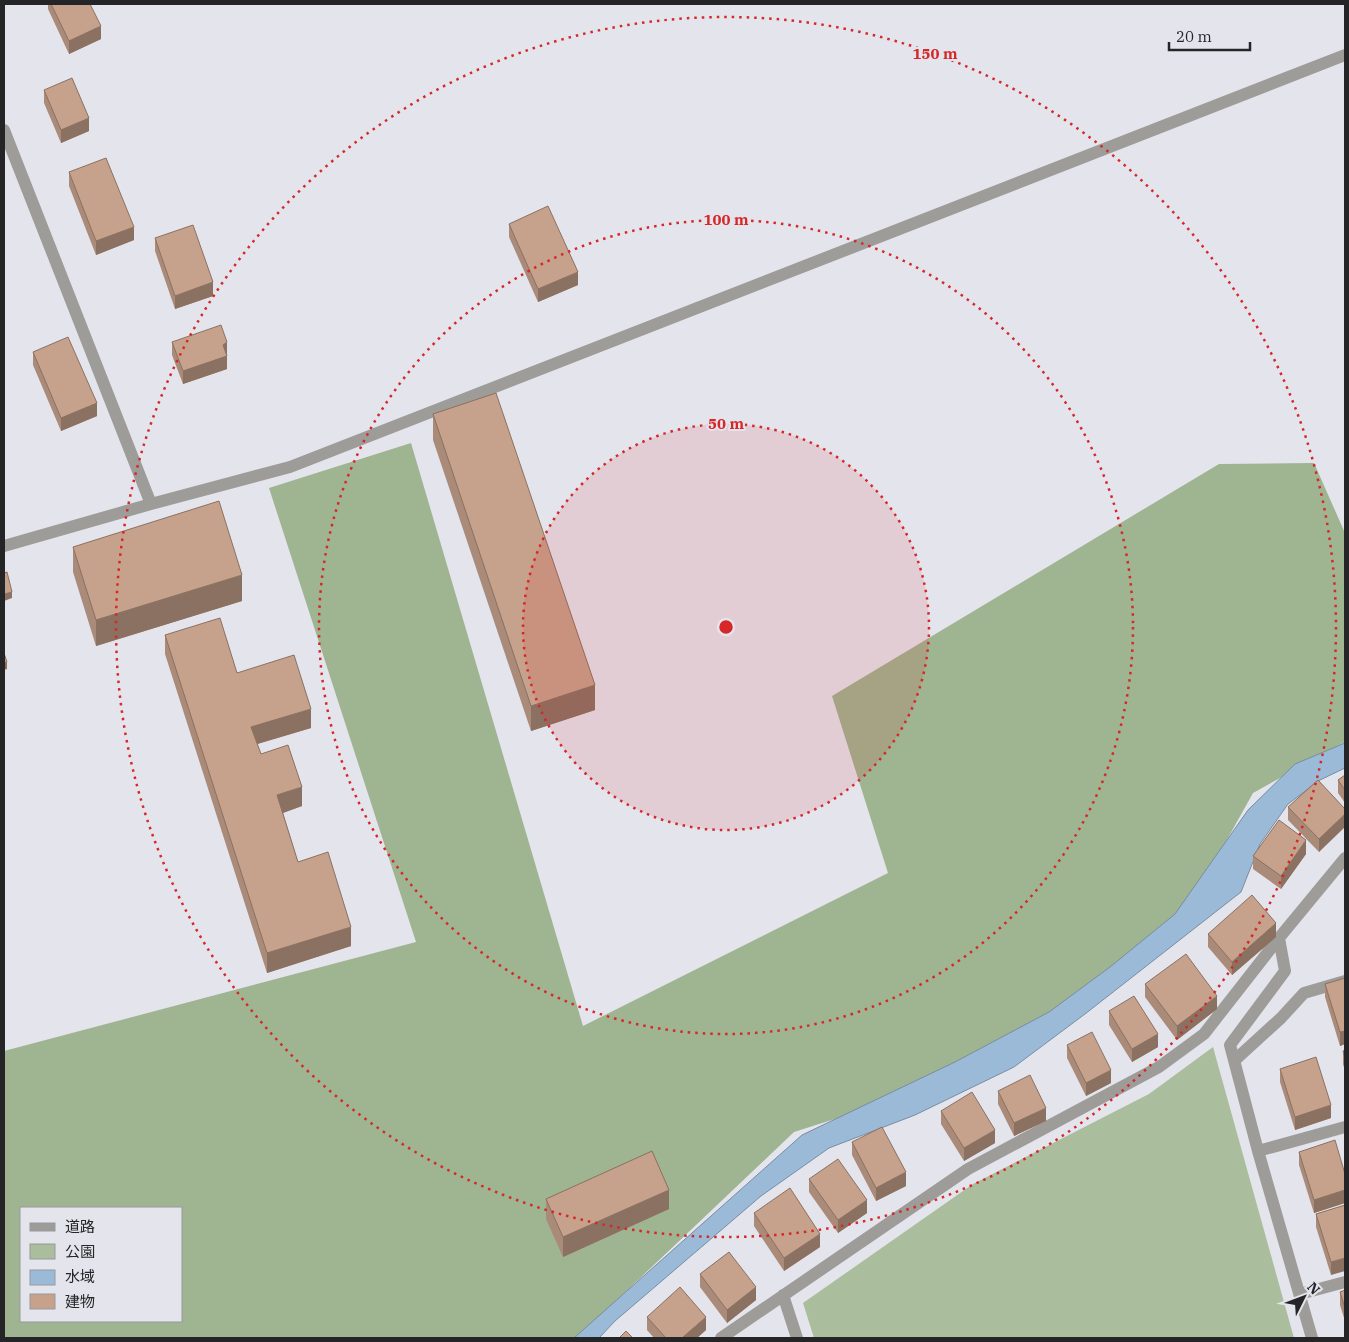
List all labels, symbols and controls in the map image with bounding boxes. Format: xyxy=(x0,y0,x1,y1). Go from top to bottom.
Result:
scale bar xyxy=(1169,20,1250,52)
text: 20 m xyxy=(1176,27,1212,46)
text: 150 m xyxy=(912,44,958,63)
text: 100 m xyxy=(703,210,749,229)
text: 50 m xyxy=(708,414,744,433)
centre of rings xyxy=(717,618,735,636)
legend xyxy=(20,1207,182,1322)
text: 道路 xyxy=(65,1217,95,1236)
text: 公園 xyxy=(65,1242,95,1261)
text: 水域 xyxy=(65,1267,95,1286)
north arrow xyxy=(1279,1272,1329,1322)
text: N xyxy=(1303,1278,1324,1298)
text: 建物 xyxy=(65,1292,95,1311)

